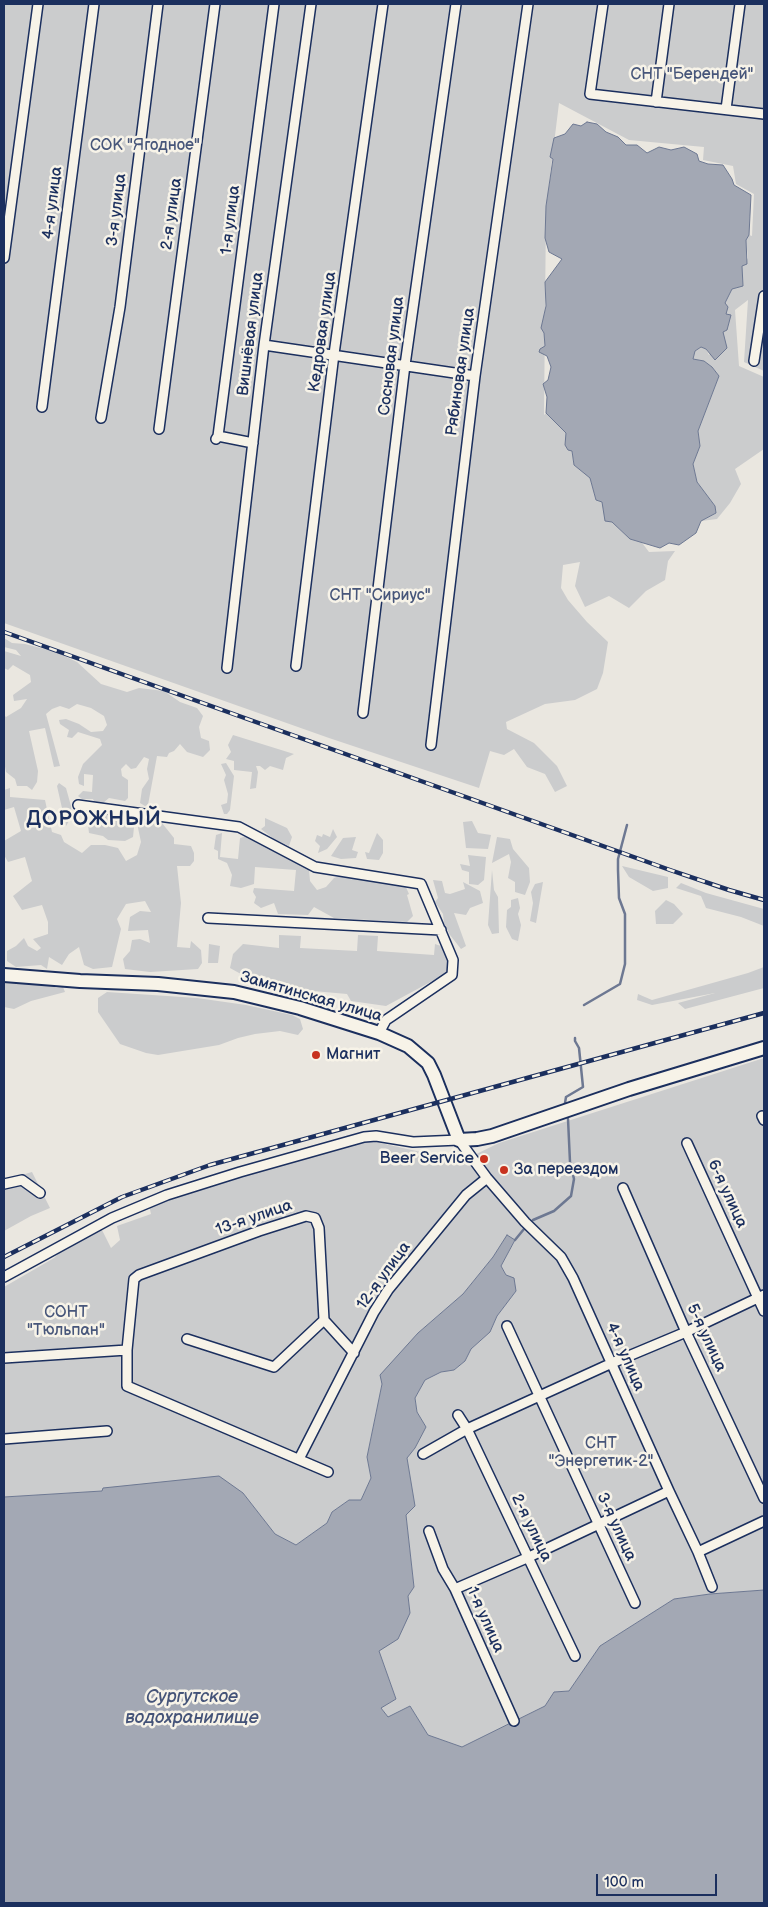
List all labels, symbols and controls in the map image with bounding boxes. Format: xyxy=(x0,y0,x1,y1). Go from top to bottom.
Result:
park label: СНТ "Берендей" xyxy=(630,65,754,85)
park label: СОК "Ягодное" xyxy=(90,136,200,156)
street label: 4-я улица xyxy=(39,166,67,240)
street label: 3-я улица xyxy=(103,173,131,247)
street label: 2-я улица xyxy=(157,177,187,251)
street label: 1-я улица xyxy=(217,184,245,256)
street label: Кедровая улица xyxy=(305,270,341,394)
street label: Вишнёвая улица xyxy=(234,271,268,397)
street label: Сосновая улица xyxy=(375,295,409,417)
street label: Рябиновая улица xyxy=(442,307,480,437)
park label: СНТ "Сириус" xyxy=(329,586,431,606)
district label: ДОРОЖНЫЙ xyxy=(25,807,163,833)
street label: Замятинская улица xyxy=(238,968,384,1026)
place label: Магнит xyxy=(326,1045,381,1065)
marker: Магнит xyxy=(310,1049,322,1061)
place label: Beer Service xyxy=(380,1149,474,1169)
marker: Beer Service xyxy=(478,1153,490,1165)
street label: 6-я улица xyxy=(703,1157,751,1231)
place label: За переездом xyxy=(514,1160,618,1180)
marker: За переездом xyxy=(498,1164,510,1176)
street label: 13-я улица xyxy=(213,1196,295,1240)
street label: 12-я улица xyxy=(353,1238,415,1314)
street label: 5-я улица xyxy=(682,1301,730,1375)
park label: СОНТ "Тюльпан" xyxy=(27,1303,105,1341)
street label: 4-я улица xyxy=(601,1320,649,1394)
park label: СHТ "Энергетик-2" xyxy=(548,1434,654,1472)
street label: 3-я улица xyxy=(592,1490,640,1564)
street label: 2-я улица xyxy=(506,1491,556,1565)
street label: 1-я улица xyxy=(462,1584,508,1656)
water label: Сургутское водохранилище xyxy=(125,1686,259,1728)
scale bar xyxy=(598,1864,719,1896)
text: 100 m xyxy=(604,1873,644,1892)

